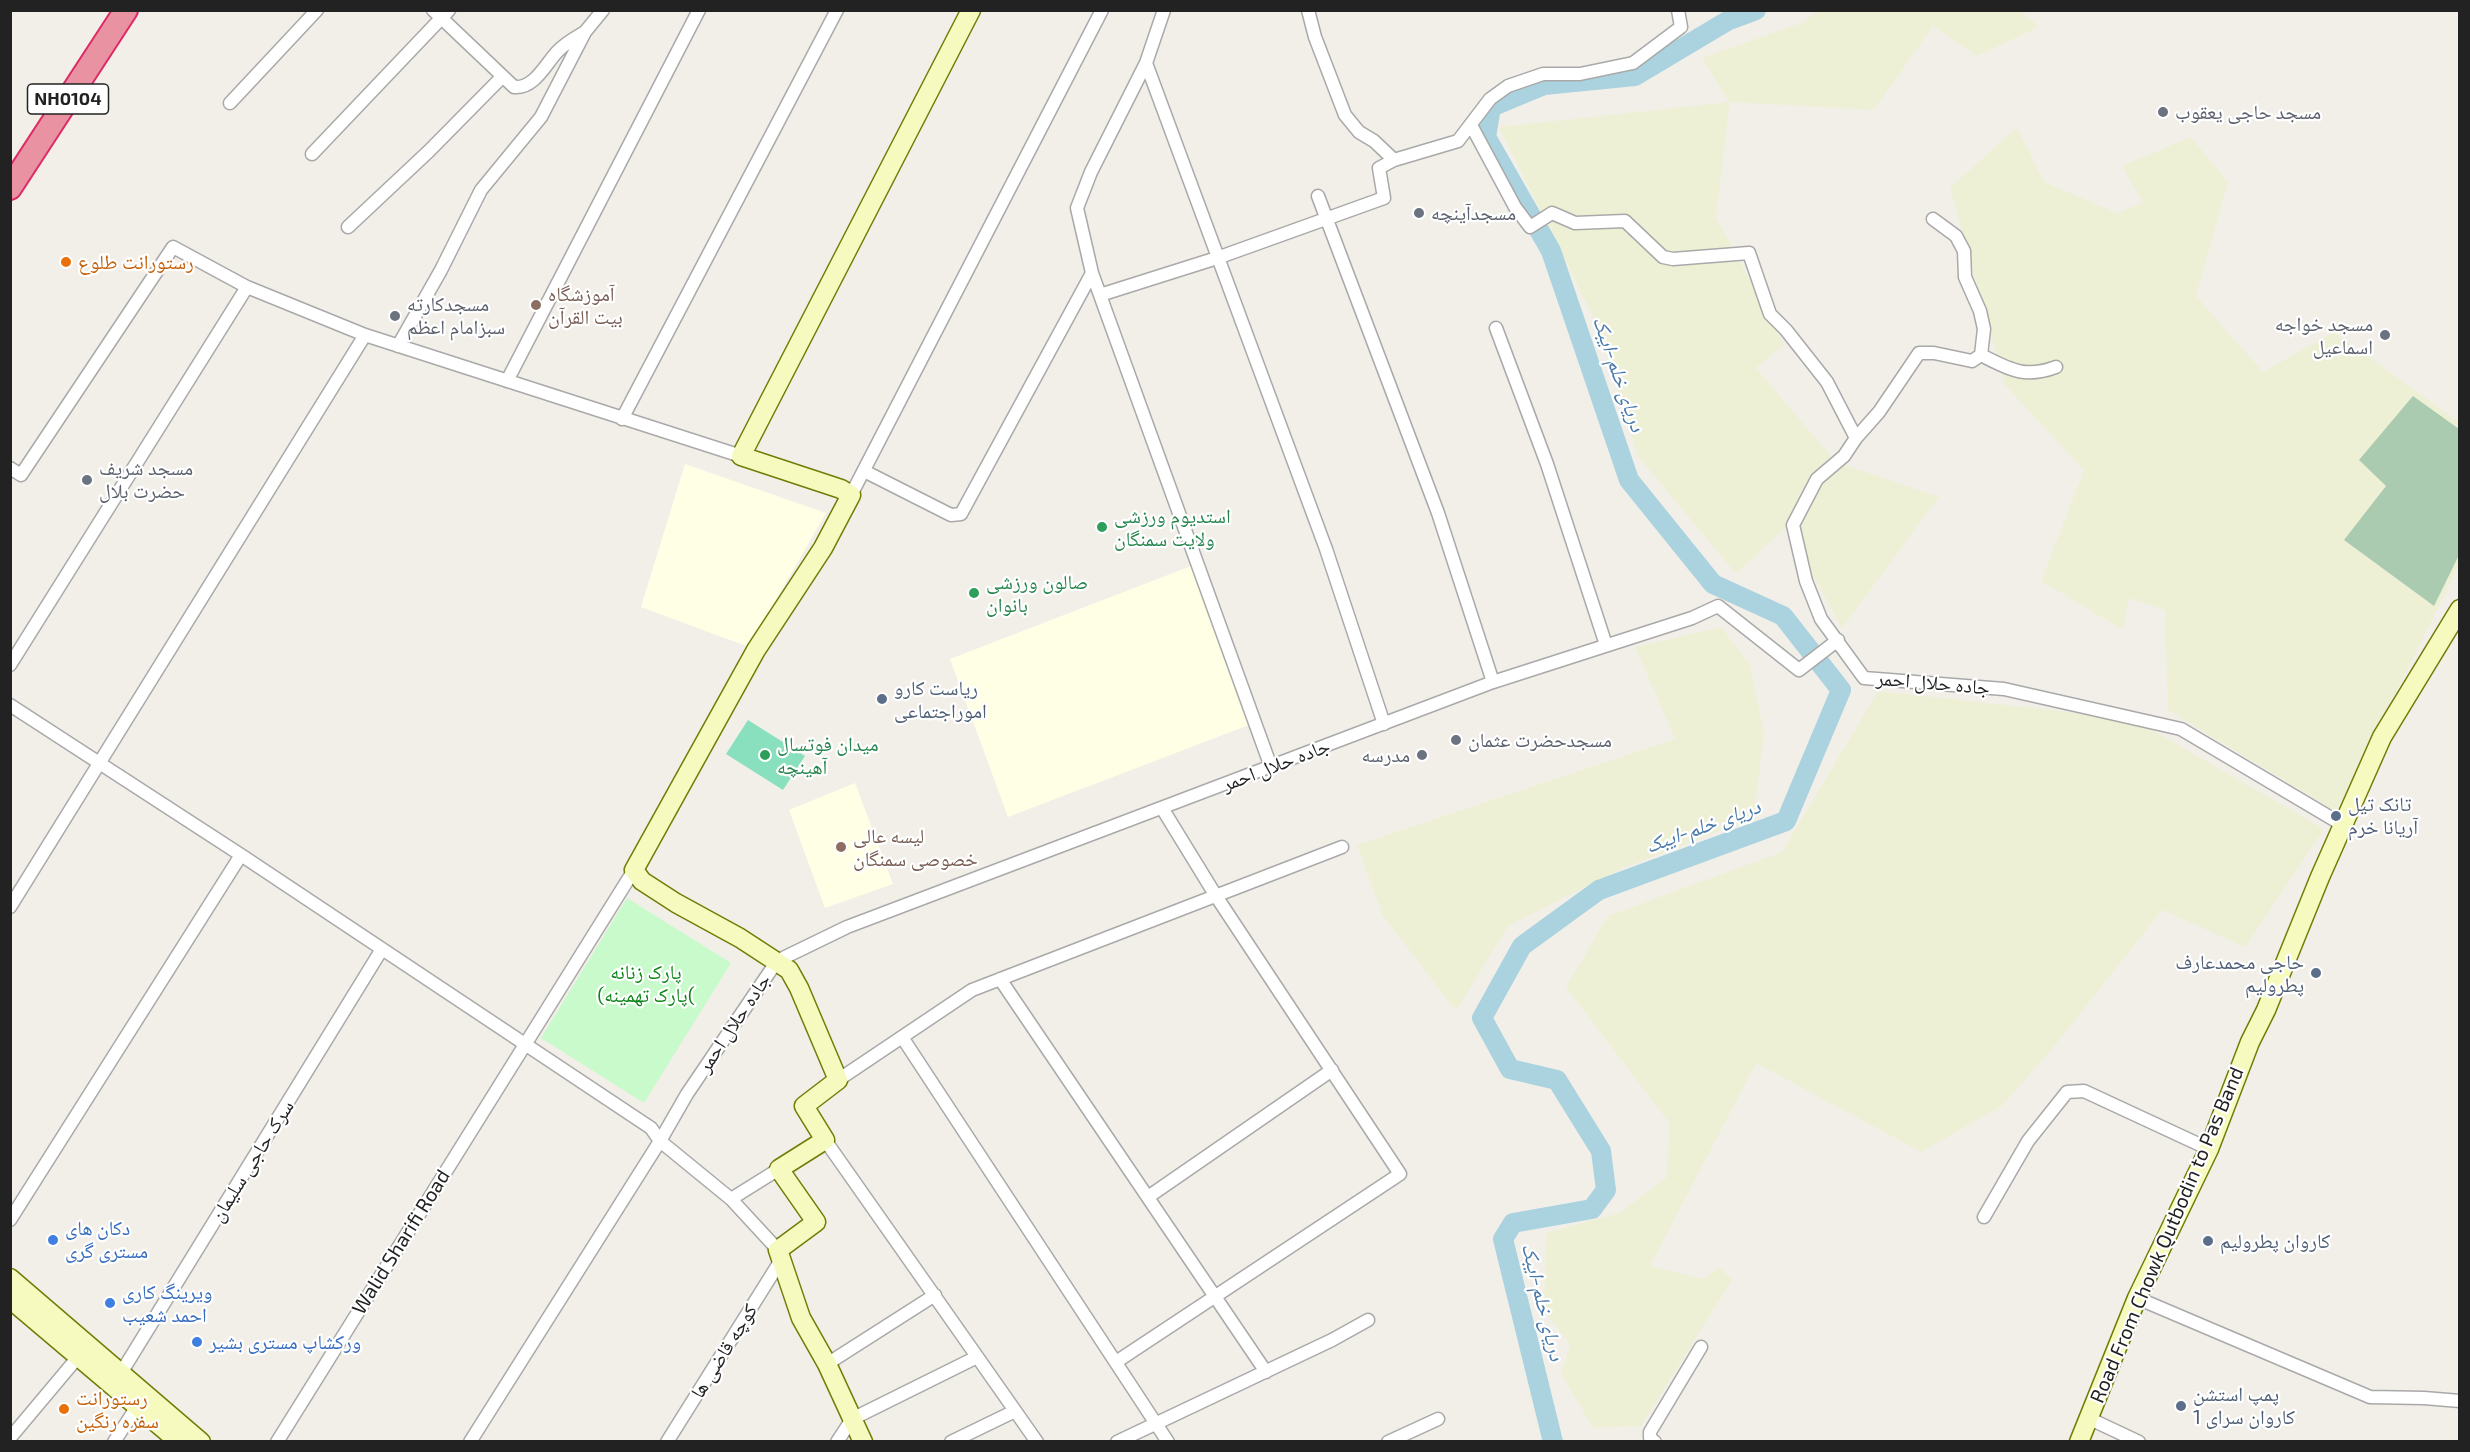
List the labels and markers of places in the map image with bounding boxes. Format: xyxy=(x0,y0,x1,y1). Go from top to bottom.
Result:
place label: مسجد حاجی یعقوب xyxy=(2175,100,2321,124)
marker: مسجد حاجی یعقوب xyxy=(2156,105,2170,119)
place label: مسجدآینچه xyxy=(1431,201,1516,225)
marker: مسجدآینچه xyxy=(1412,206,1426,220)
place label: رستورانت طلوع xyxy=(78,250,194,274)
marker: رستورانت طلوع xyxy=(59,255,73,269)
place label: آموزشگاه بیت القرآن xyxy=(548,282,623,329)
place label: مسجدکارته سبزامام اعظم xyxy=(407,292,505,339)
marker: آموزشگاه بیت القرآن xyxy=(529,298,543,312)
marker: مسجدکارته سبزامام اعظم xyxy=(388,309,402,323)
place label: مسجد خواجه اسماعیل xyxy=(2275,312,2373,359)
marker: مسجد خواجه اسماعیل xyxy=(2378,328,2392,342)
place label: مسجد شریف حضرت بلال xyxy=(99,456,193,503)
marker: مسجد شریف حضرت بلال xyxy=(80,473,94,487)
place label: استدیوم ورزشی ولایت سمنگان xyxy=(1114,504,1231,551)
marker: استدیوم ورزشی ولایت سمنگان xyxy=(1095,520,1109,534)
place label: صالون ورزشی بانوان xyxy=(986,570,1088,617)
marker: صالون ورزشی بانوان xyxy=(967,586,981,600)
place label: ریاست کارو اموراجتماعی xyxy=(894,676,987,723)
marker: ریاست کارو اموراجتماعی xyxy=(875,692,889,706)
place label: مسجدحضرت عثمان xyxy=(1468,728,1612,752)
place label: میدان فوتسال آهینچه xyxy=(777,732,879,779)
marker: مسجدحضرت عثمان xyxy=(1449,733,1463,747)
place label: مدرسه xyxy=(1361,743,1410,767)
marker: میدان فوتسال آهینچه xyxy=(758,748,772,762)
marker: مدرسه xyxy=(1415,748,1429,762)
place label: تانک تیل آریانا خرم xyxy=(2348,792,2418,839)
marker: تانک تیل آریانا خرم xyxy=(2329,809,2343,823)
place label: لیسه عالی خصوصی سمنگان xyxy=(853,824,978,871)
marker: لیسه عالی خصوصی سمنگان xyxy=(834,840,848,854)
place label: حاجی محمدعارف پطرولیم xyxy=(2175,950,2304,997)
marker: حاجی محمدعارف پطرولیم xyxy=(2309,966,2323,980)
place label: دکان های مستری گری xyxy=(65,1216,148,1263)
place label: کاروان پطرولیم xyxy=(2220,1229,2330,1253)
marker: دکان های مستری گری xyxy=(46,1233,60,1247)
marker: کاروان پطرولیم xyxy=(2201,1234,2215,1248)
place label: ویرینگ کاری احمد شعیب xyxy=(122,1280,212,1327)
marker: ویرینگ کاری احمد شعیب xyxy=(103,1296,117,1310)
place label: ورکشاپ مستری بشیر xyxy=(209,1330,361,1354)
marker: ورکشاپ مستری بشیر xyxy=(190,1335,204,1349)
place label: پمپ استشن کاروان سرای 1 xyxy=(2193,1382,2295,1429)
place label: رستورانت سفره رنگین xyxy=(76,1386,159,1433)
marker: پمپ استشن کاروان سرای 1 xyxy=(2174,1399,2188,1413)
marker: رستورانت سفره رنگین xyxy=(57,1402,71,1416)

